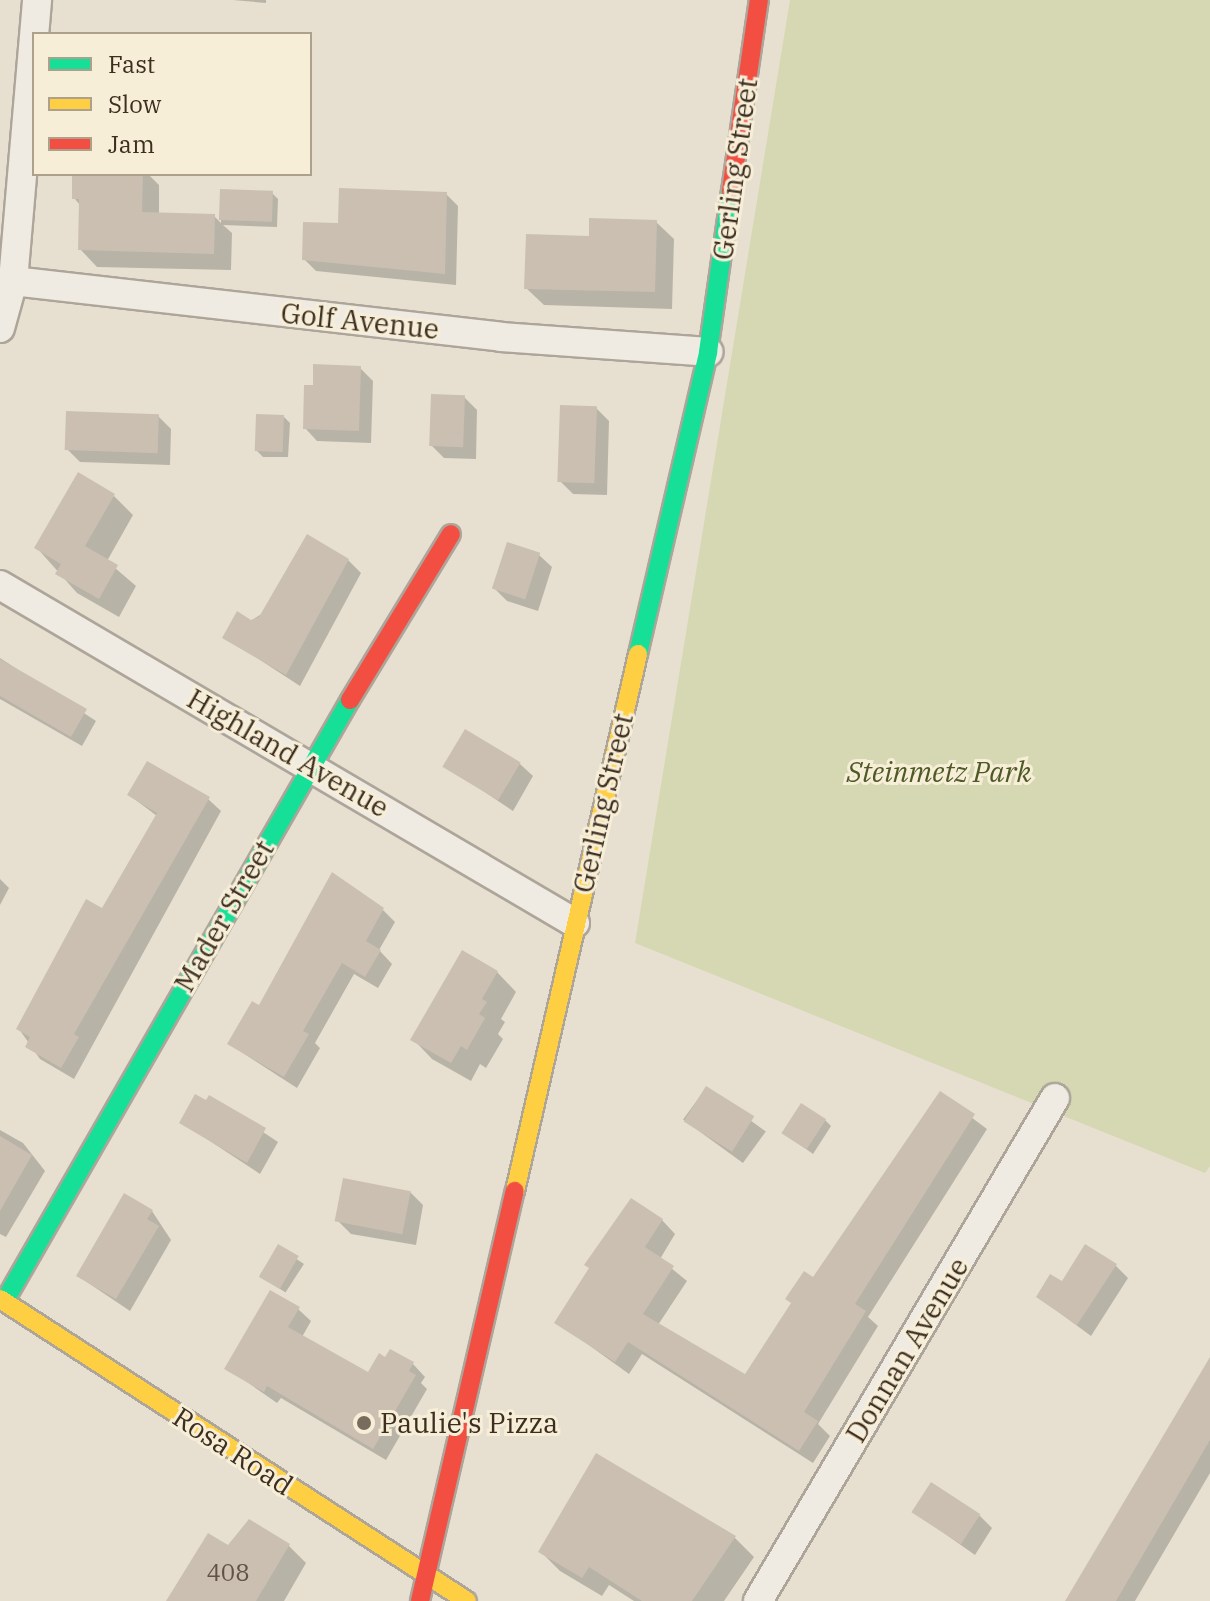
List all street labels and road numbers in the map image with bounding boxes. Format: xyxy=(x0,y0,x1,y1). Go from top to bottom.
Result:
street label: Gerling Street xyxy=(706,76,764,262)
street label: Golf Avenue xyxy=(279,296,441,346)
street label: Highland Avenue xyxy=(181,682,395,824)
street label: Gerling Street xyxy=(566,710,640,896)
street label: Mader Street xyxy=(167,834,281,998)
street label: Donnan Avenue xyxy=(839,1252,975,1448)
street label: Rosa Road xyxy=(167,1400,299,1502)

